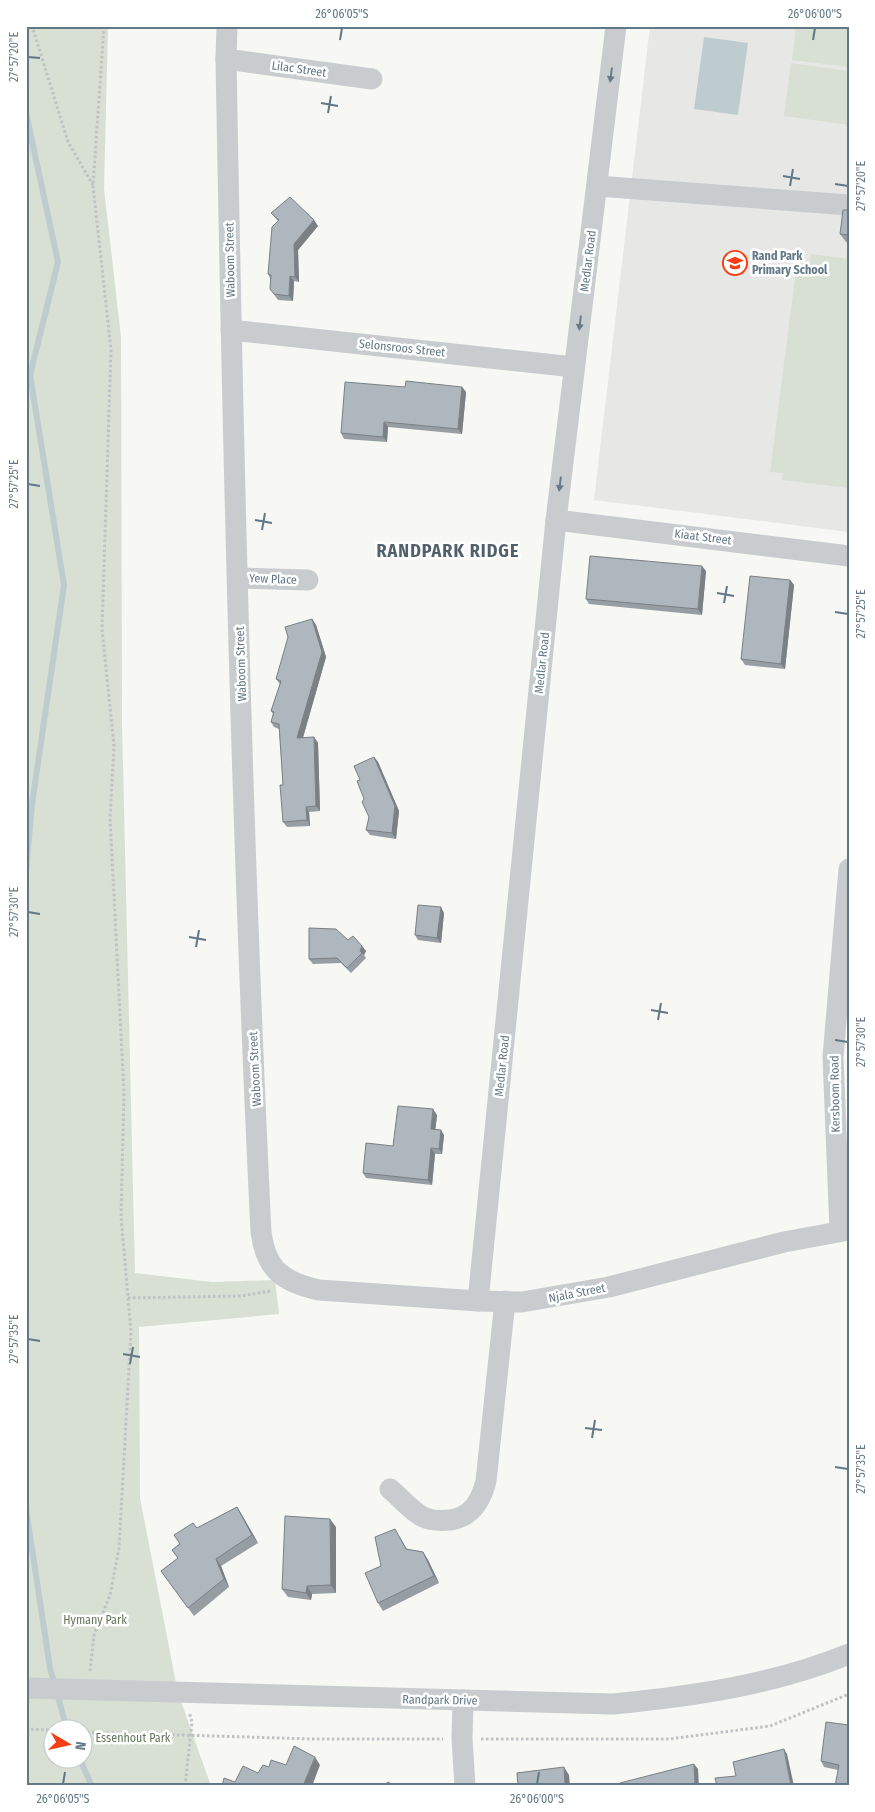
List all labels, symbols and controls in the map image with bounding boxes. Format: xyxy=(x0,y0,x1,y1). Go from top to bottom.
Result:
text: 26°06'05"S xyxy=(316,7,368,21)
text: 26°06'00"S xyxy=(788,7,842,21)
text: 27°57'20"E xyxy=(7,32,21,82)
street label: Lilac Street xyxy=(271,58,327,80)
one-way arrow xyxy=(607,67,615,83)
text: 27°57'20"E xyxy=(854,161,868,211)
street label: Waboom Street xyxy=(222,222,238,298)
street label: Medlar Road xyxy=(577,229,599,293)
place label: Rand Park Primary School xyxy=(752,249,828,277)
school or university icon: Rand Park Primary School xyxy=(722,250,748,276)
one-way arrow xyxy=(575,315,583,331)
street label: Selonsroos Street xyxy=(358,337,446,359)
text: 27°57'25"E xyxy=(7,459,21,509)
one-way arrow xyxy=(556,476,564,492)
street label: Kiaat Street xyxy=(674,527,732,547)
district label: RANDPARK RIDGE xyxy=(376,540,520,562)
street label: Yew Place xyxy=(249,571,297,587)
text: 27°57'25"E xyxy=(854,589,868,639)
street label: Waboom Street xyxy=(233,626,249,702)
street label: Medlar Road xyxy=(532,632,552,694)
text: 27°57'30"E xyxy=(7,887,21,937)
text: 27°57'30"E xyxy=(854,1017,868,1067)
street label: Waboom Street xyxy=(246,1031,264,1107)
street label: Medlar Road xyxy=(492,1035,512,1097)
street label: Kersboom Road xyxy=(827,1055,843,1133)
street label: Njala Street xyxy=(547,1281,607,1305)
text: 27°57'35"E xyxy=(7,1314,21,1364)
text: 27°57'35"E xyxy=(854,1444,868,1494)
park label: Hymany Park xyxy=(63,1613,127,1627)
street label: Randpark Drive xyxy=(402,1692,478,1708)
north arrow xyxy=(42,1720,92,1770)
park label: Essenhout Park xyxy=(96,1731,171,1745)
text: N xyxy=(71,1740,89,1751)
text: 26°06'05"S xyxy=(37,1792,89,1806)
text: 26°06'00"S xyxy=(510,1792,564,1806)

